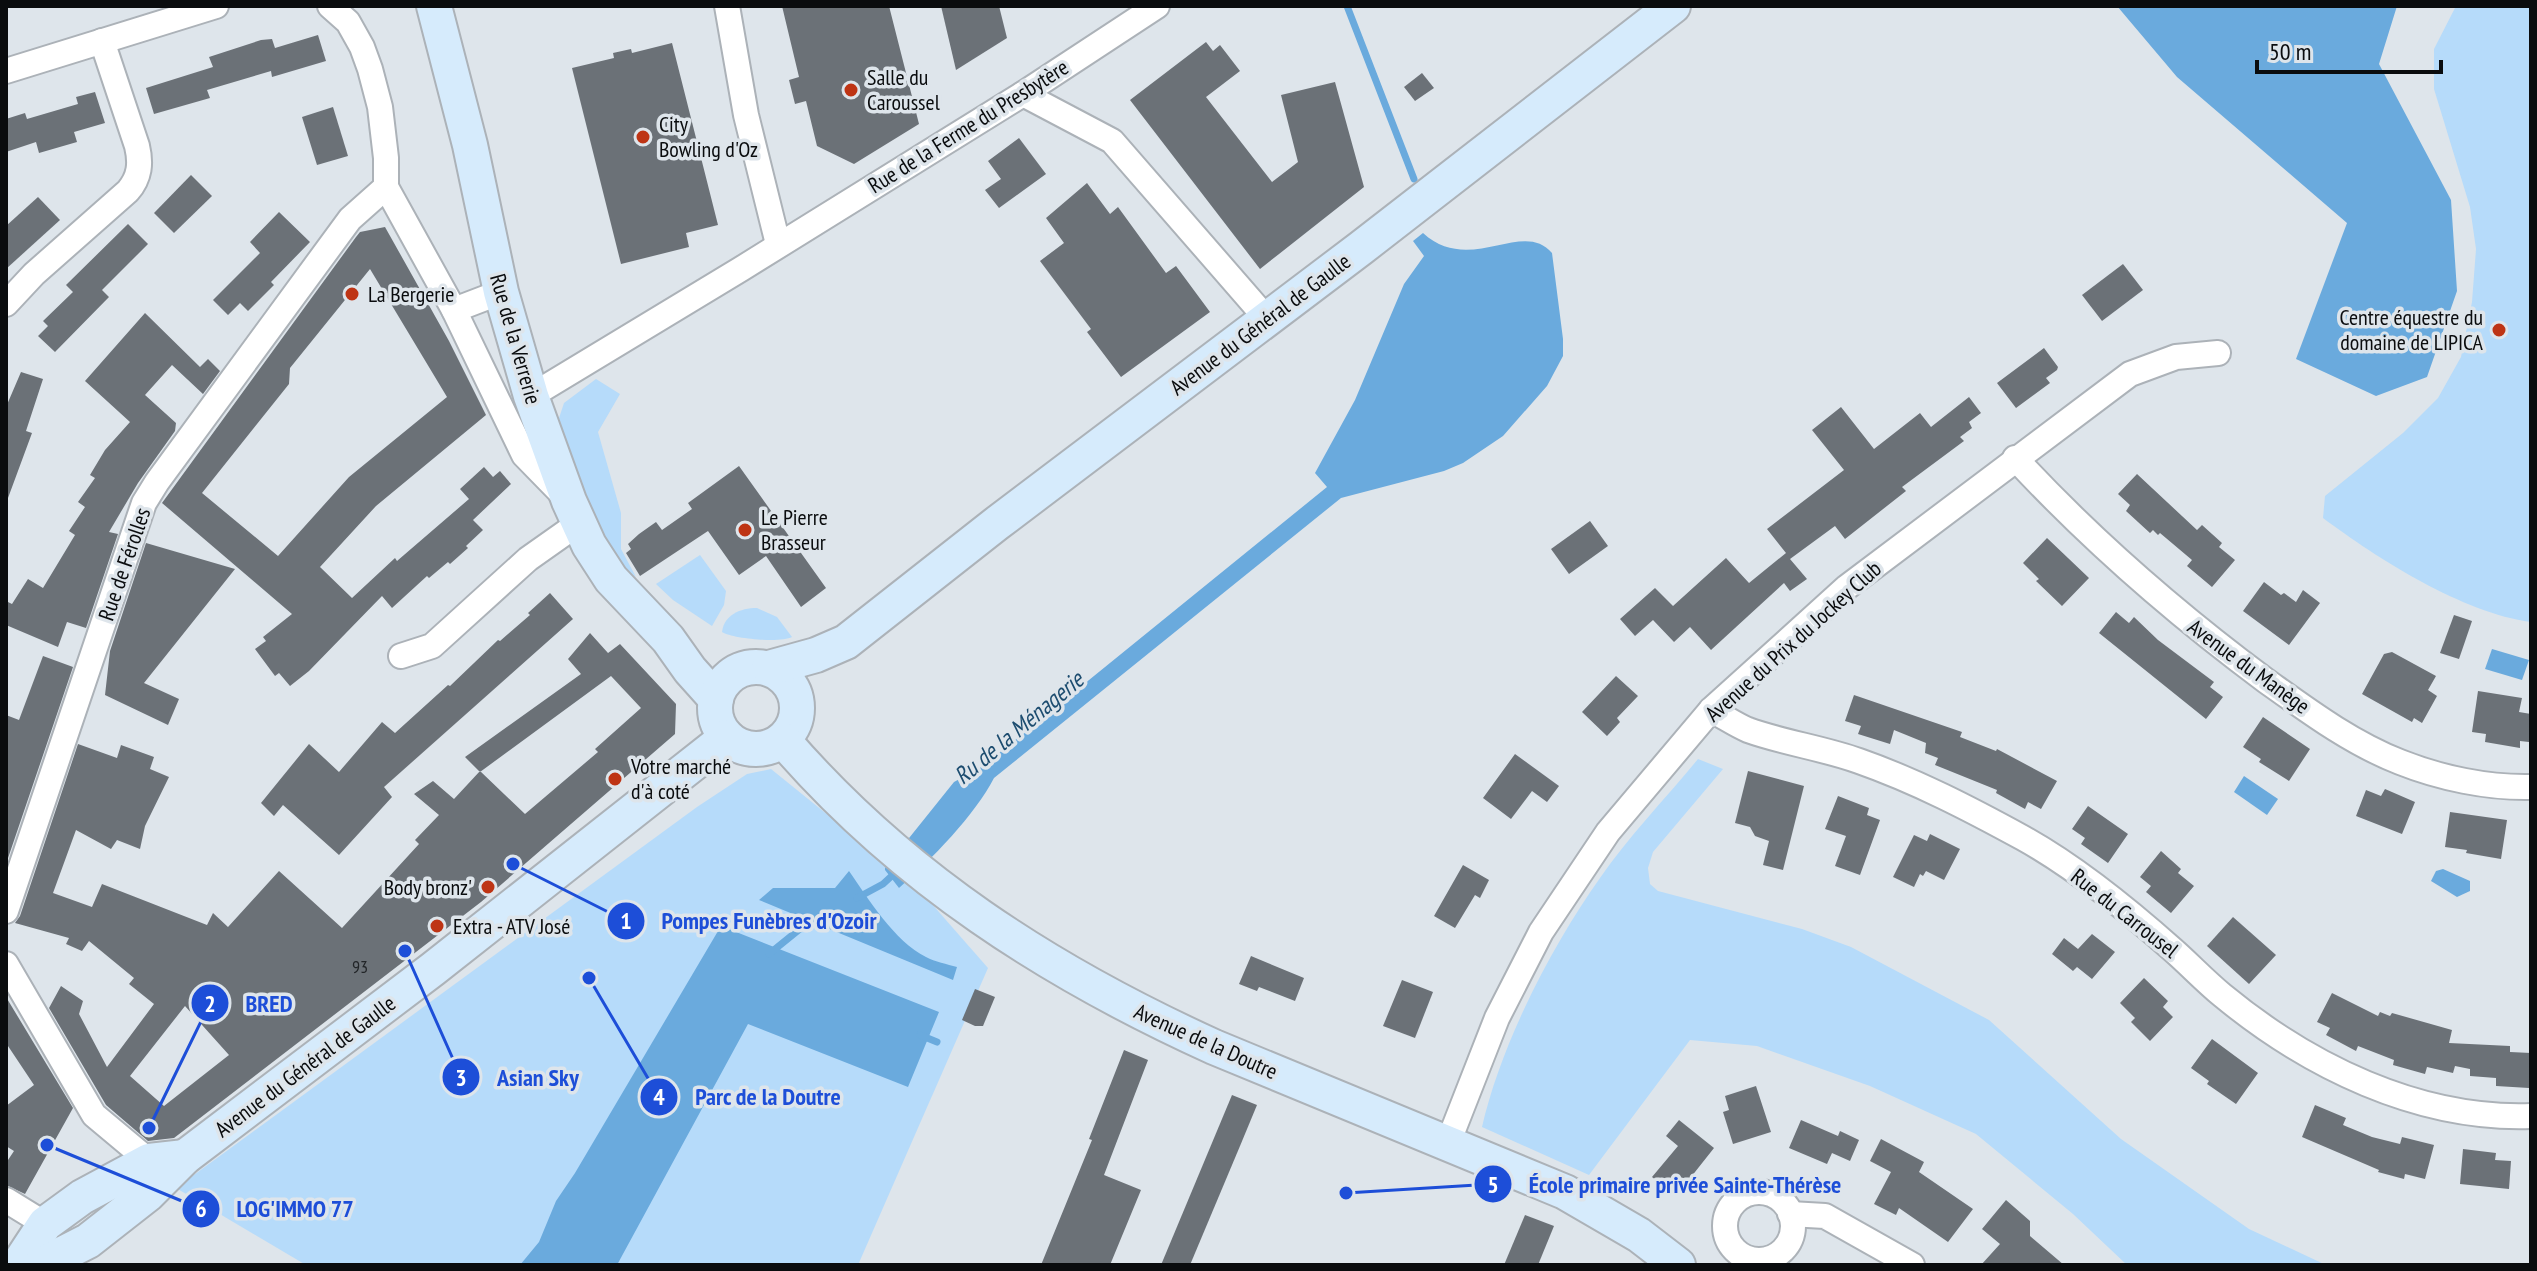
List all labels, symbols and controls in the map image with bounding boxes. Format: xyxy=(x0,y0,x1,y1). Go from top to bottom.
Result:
scale bar xyxy=(2257,24,2441,74)
text: 50 m xyxy=(2269,36,2311,67)
street label: Rue de la Ferme du Presbytère xyxy=(863,53,1073,199)
place label: Salle du Caroussel xyxy=(867,63,941,116)
marker: Salle du Caroussel xyxy=(842,81,860,99)
place label: City Bowling d'Oz xyxy=(659,110,758,163)
marker: City Bowling d'Oz xyxy=(634,128,652,146)
street label: Avenue du Général de Gaulle xyxy=(1164,247,1356,401)
street label: Rue de la Verrerie xyxy=(484,271,548,407)
place label: La Bergerie xyxy=(368,280,454,308)
marker: La Bergerie xyxy=(343,285,361,303)
place label: Centre équestre du domaine de LIPICA xyxy=(2340,303,2484,356)
marker: Centre équestre du domaine de LIPICA xyxy=(2490,321,2508,339)
place label: Le Pierre Brasseur xyxy=(761,503,828,556)
street label: Rue de Férolles xyxy=(92,504,156,624)
marker: Le Pierre Brasseur xyxy=(736,521,754,539)
street label: Avenue du Prix du Jockey Club xyxy=(1699,555,1887,727)
street label: Avenue du Manège xyxy=(2183,612,2315,720)
water label: Ru de la Ménagerie xyxy=(947,663,1092,791)
place label: Votre marché d'à coté xyxy=(630,752,731,805)
marker: Votre marché d'à coté xyxy=(606,770,624,788)
street label: Rue du Carrousel xyxy=(2066,862,2185,964)
place label: Body bronz' xyxy=(384,873,472,901)
marker: Body bronz' xyxy=(479,878,497,896)
callout: Pompes Funèbres d'Ozoir xyxy=(606,897,893,945)
text: 1 xyxy=(620,905,632,936)
text: Pompes Funèbres d'Ozoir xyxy=(662,905,877,936)
place label: Extra - ATV José xyxy=(453,912,570,940)
marker: Extra - ATV José xyxy=(428,917,446,935)
house number: 93 xyxy=(352,955,368,978)
callout: BRED xyxy=(190,979,309,1027)
text: 2 xyxy=(204,988,216,1019)
text: BRED xyxy=(246,988,293,1019)
street label: Avenue du Général de Gaulle xyxy=(209,989,401,1143)
street label: Avenue de la Doutre xyxy=(1130,997,1282,1085)
callout: Asian Sky xyxy=(441,1053,595,1101)
text: 3 xyxy=(455,1062,467,1093)
text: Asian Sky xyxy=(496,1062,579,1093)
callout: Parc de la Doutre xyxy=(639,1073,857,1121)
text: 4 xyxy=(653,1081,665,1112)
text: Parc de la Doutre xyxy=(695,1081,841,1112)
callout: École primaire privée Sainte-Thérèse xyxy=(1473,1160,1858,1208)
text: 5 xyxy=(1487,1169,1499,1200)
text: École primaire privée Sainte-Thérèse xyxy=(1529,1169,1841,1200)
callout: LOG'IMMO 77 xyxy=(181,1185,370,1233)
text: 6 xyxy=(195,1193,207,1224)
text: LOG'IMMO 77 xyxy=(236,1193,354,1224)

